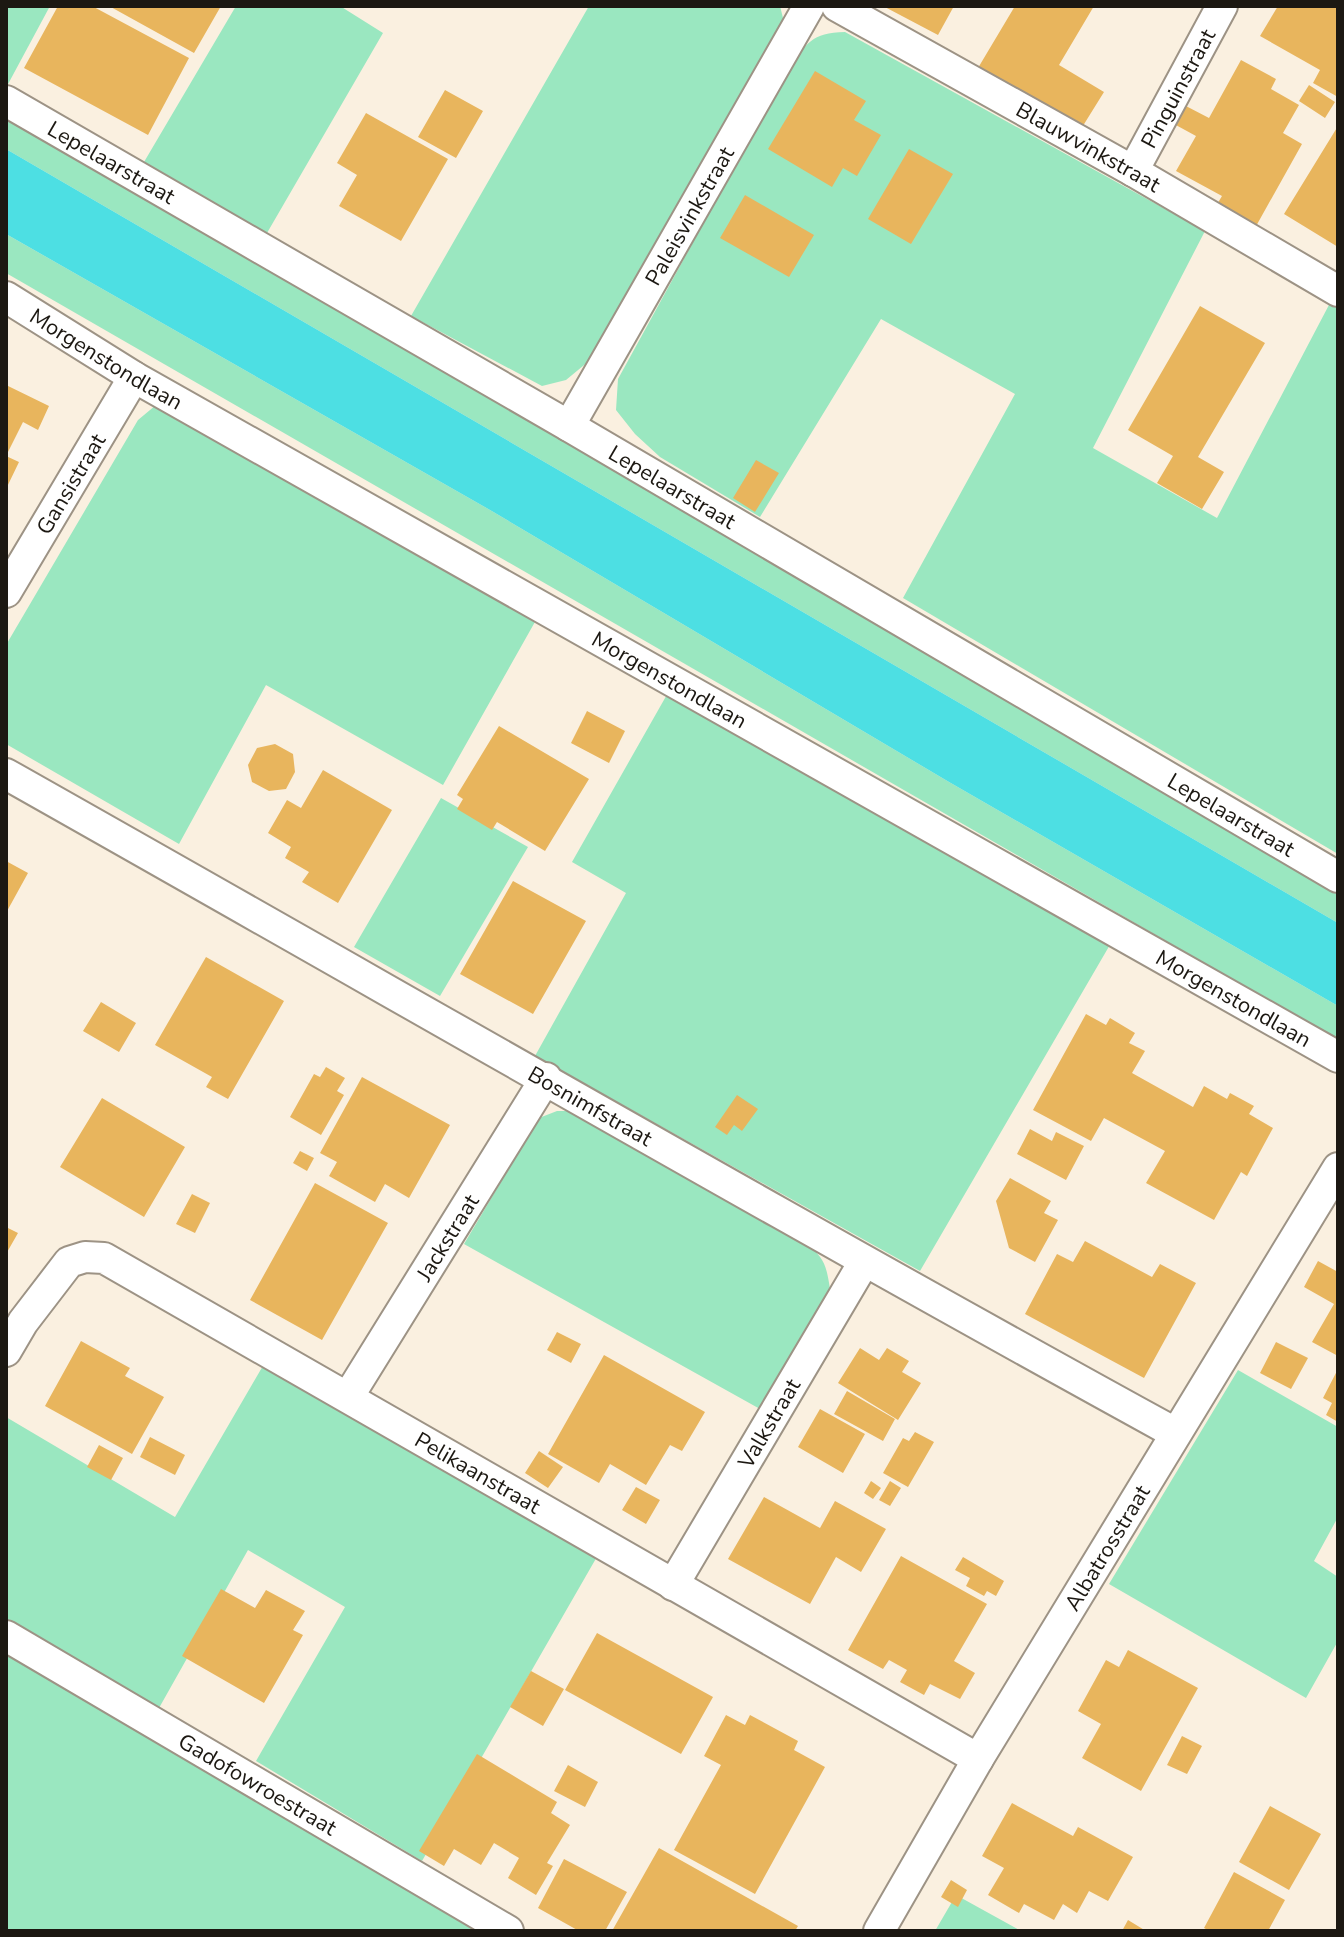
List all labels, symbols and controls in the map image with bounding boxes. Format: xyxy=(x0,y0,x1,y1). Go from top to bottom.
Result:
street label: Pinguinstraat xyxy=(1134,24,1223,154)
street label: Blauwvinkstraat xyxy=(1010,95,1166,200)
street label: Lepelaarstraat xyxy=(42,114,181,212)
street label: Paleisvinkstraat xyxy=(638,141,742,291)
street label: Morgenstondlaan xyxy=(24,302,188,417)
street label: Gansistraat xyxy=(30,428,113,540)
street label: Lepelaarstraat xyxy=(603,438,741,537)
street label: Morgenstondlaan xyxy=(586,625,752,736)
street label: Lepelaarstraat xyxy=(1162,766,1300,865)
street label: Morgenstondlaan xyxy=(1150,943,1316,1055)
street label: Bosnimfstraat xyxy=(522,1059,658,1154)
street label: Jackstraat xyxy=(409,1188,486,1288)
street label: Valkstraat xyxy=(731,1373,808,1475)
street label: Pelikaanstraat xyxy=(409,1425,546,1521)
street label: Albatrosstraat xyxy=(1058,1479,1158,1617)
street label: Gadofowroestraat xyxy=(173,1727,342,1843)

